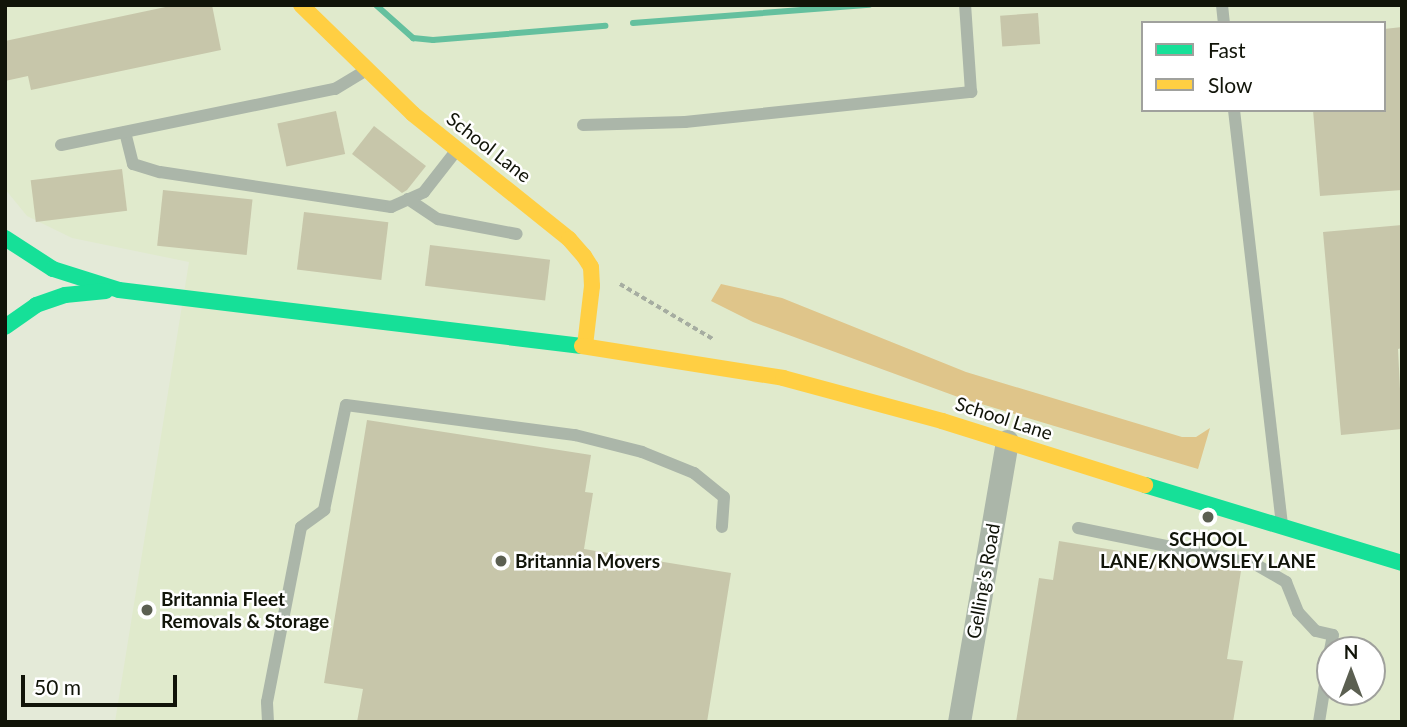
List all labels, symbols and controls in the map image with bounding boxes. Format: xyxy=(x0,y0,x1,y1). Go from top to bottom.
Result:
legend xyxy=(1141,21,1386,112)
text: Fast xyxy=(1208,37,1245,62)
text: Slow xyxy=(1208,72,1252,97)
street label: School Lane xyxy=(442,107,536,187)
street label: School Lane xyxy=(953,392,1055,444)
marker: SCHOOL LANE/KNOWSLEY LANE xyxy=(1200,509,1216,525)
street label: Gelling's Road xyxy=(962,522,1004,640)
place label: SCHOOL LANE/KNOWSLEY LANE xyxy=(1100,528,1316,572)
place label: Britannia Movers xyxy=(515,550,660,572)
marker: Britannia Movers xyxy=(493,553,509,569)
place label: Britannia Fleet Removals & Storage xyxy=(161,588,329,632)
marker: Britannia Fleet Removals & Storage xyxy=(139,602,155,618)
north arrow xyxy=(1316,636,1386,706)
text: N xyxy=(1344,640,1358,663)
scale bar xyxy=(24,660,180,704)
text: 50 m xyxy=(34,674,81,699)

